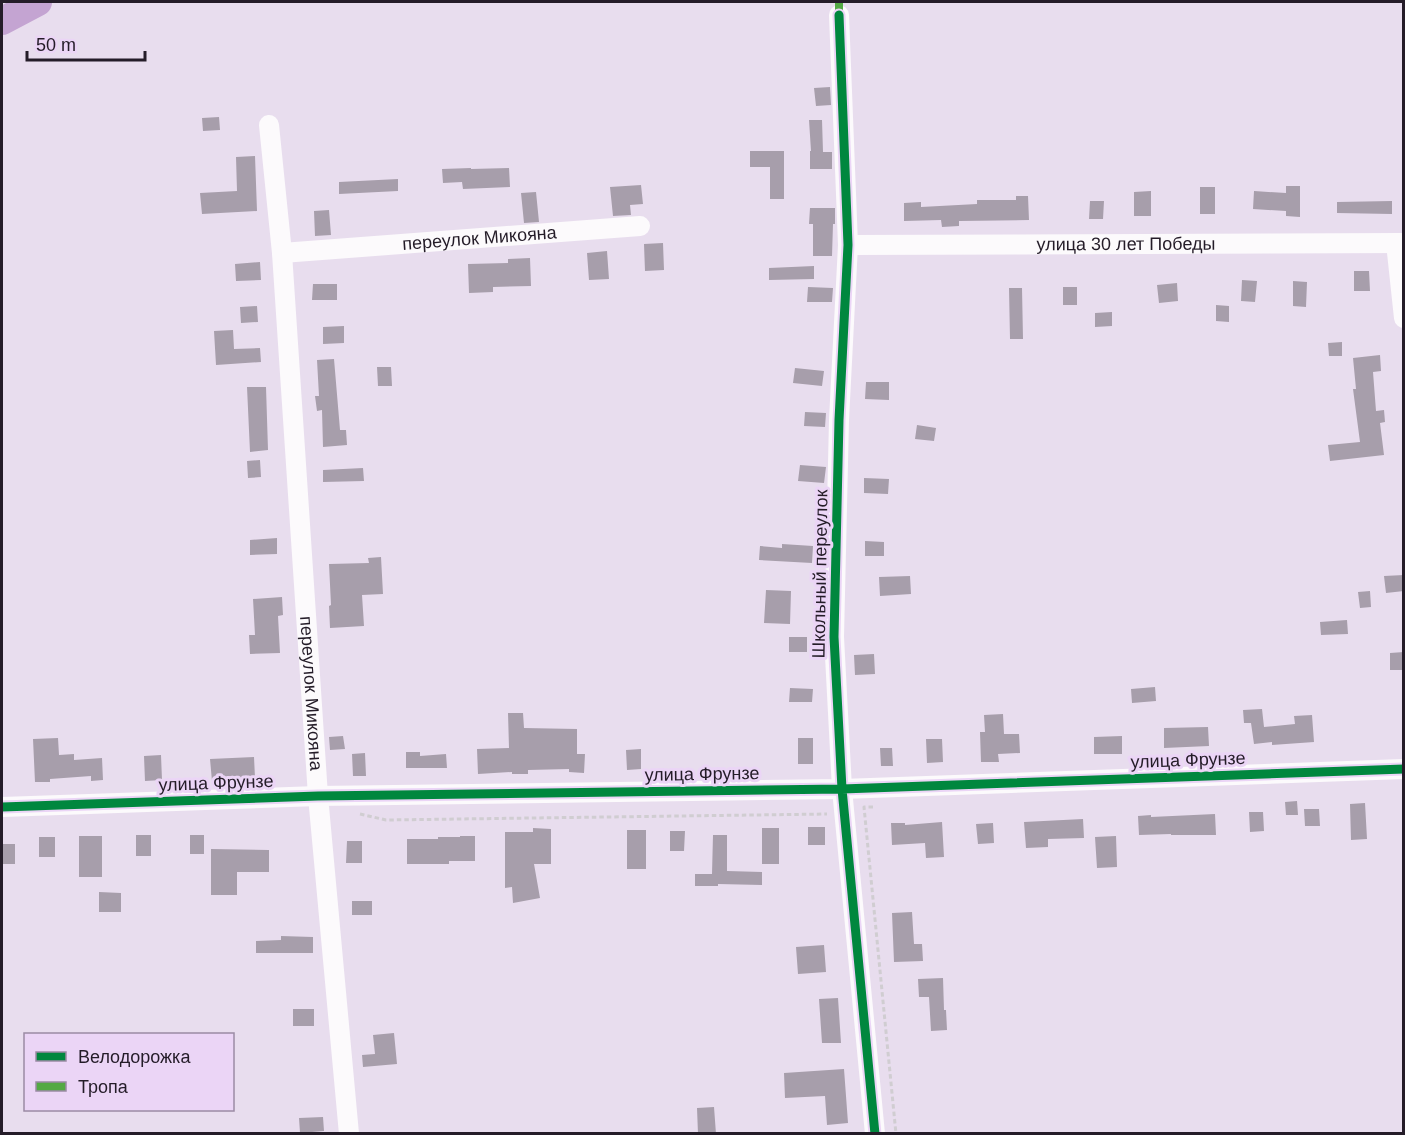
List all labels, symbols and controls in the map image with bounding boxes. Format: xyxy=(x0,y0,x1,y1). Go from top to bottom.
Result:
scale bar xyxy=(27,24,146,62)
text: 50 m xyxy=(36,35,76,55)
street label: переулок Микояна xyxy=(402,222,558,254)
street label: улица 30 лет Победы xyxy=(1037,234,1215,254)
street label: Школьный переулок xyxy=(809,489,831,659)
street label: переулок Микояна xyxy=(296,616,326,772)
street label: улица Фрунзе xyxy=(1130,748,1246,772)
street label: улица Фрунзе xyxy=(644,763,760,785)
street label: улица Фрунзе xyxy=(158,771,274,795)
legend xyxy=(24,1033,234,1111)
text: Велодорожка xyxy=(78,1047,191,1067)
text: Тропа xyxy=(78,1077,129,1097)

